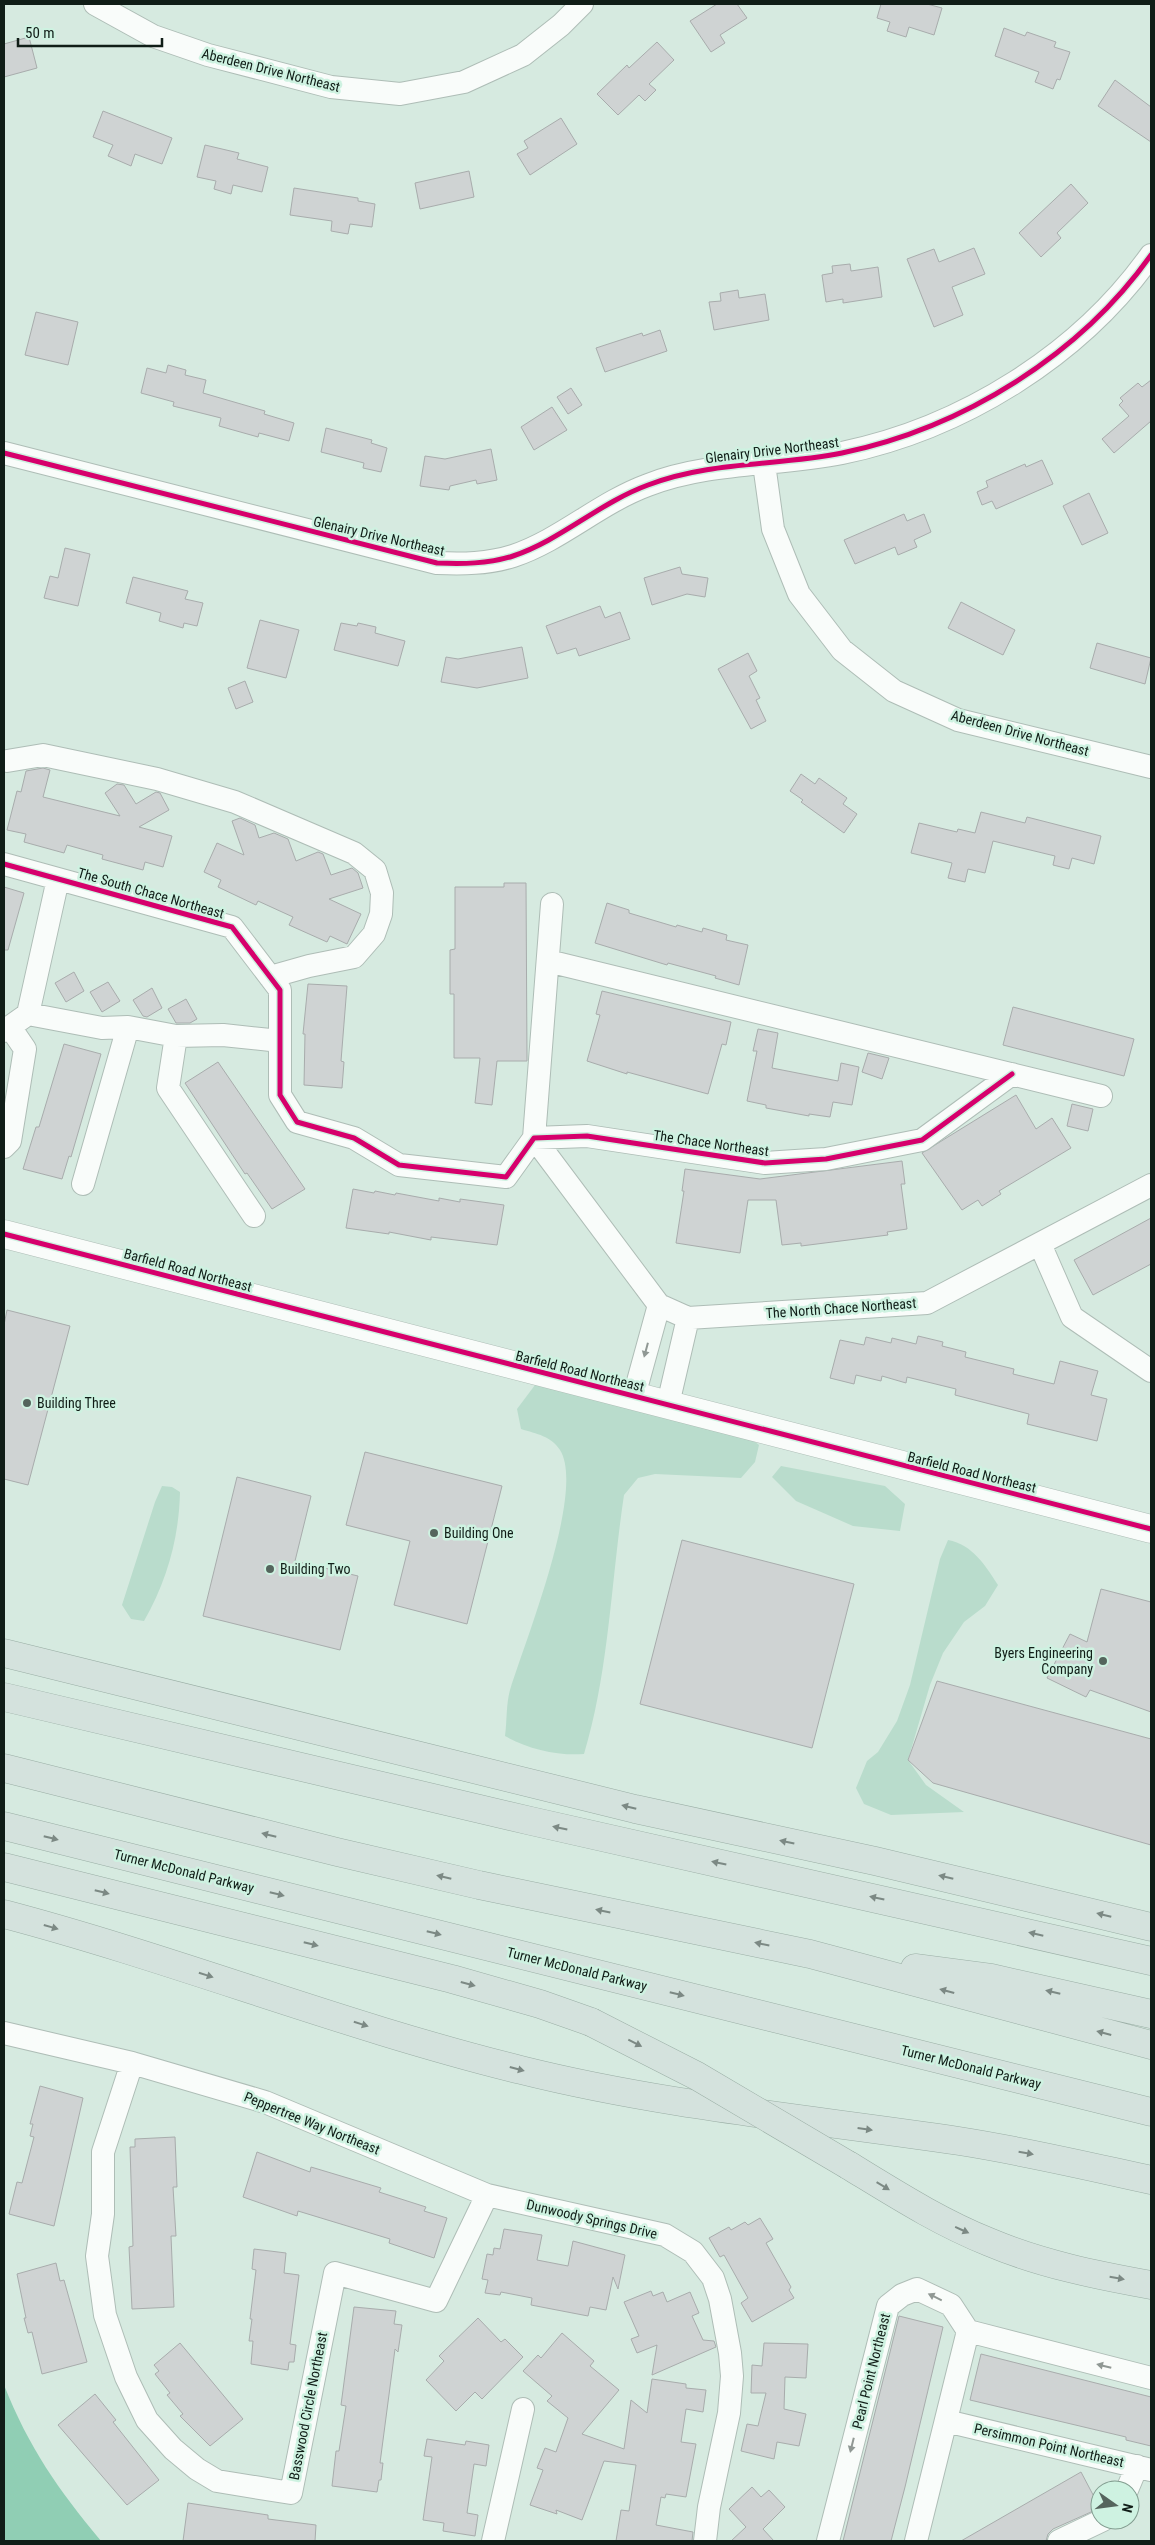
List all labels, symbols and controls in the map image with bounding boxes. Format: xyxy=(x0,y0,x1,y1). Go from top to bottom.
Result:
scale bar xyxy=(18,15,161,47)
text: 50 m xyxy=(25,24,55,42)
street label: Aberdeen Drive Northeast xyxy=(200,45,342,95)
street label: Glenairy Drive Northeast xyxy=(704,434,840,466)
street label: Glenairy Drive Northeast xyxy=(312,513,446,559)
street label: Aberdeen Drive Northeast xyxy=(949,707,1091,759)
street label: The South Chace Northeast xyxy=(76,864,226,922)
street label: The Chace Northeast xyxy=(652,1127,770,1159)
street label: Barfield Road Northeast xyxy=(122,1245,254,1295)
street label: The North Chace Northeast xyxy=(765,1295,917,1321)
one-way arrow xyxy=(642,1343,650,1358)
street label: Barfield Road Northeast xyxy=(514,1347,646,1395)
place label: Building Three xyxy=(37,1395,116,1411)
marker: Building Three xyxy=(21,1397,33,1409)
street label: Barfield Road Northeast xyxy=(906,1448,1038,1496)
place label: Building One xyxy=(444,1525,514,1541)
marker: Building One xyxy=(428,1527,440,1539)
place label: Building Two xyxy=(280,1561,351,1577)
marker: Building Two xyxy=(264,1563,276,1575)
place label: Byers Engineering Company xyxy=(994,1645,1093,1677)
marker: Byers Engineering Company xyxy=(1097,1655,1109,1667)
one-way arrow xyxy=(621,1803,636,1811)
one-way arrow xyxy=(552,1824,567,1832)
one-way arrow xyxy=(261,1831,276,1839)
one-way arrow xyxy=(44,1834,59,1842)
one-way arrow xyxy=(780,1838,795,1846)
street label: Turner McDonald Parkway xyxy=(112,1846,256,1896)
one-way arrow xyxy=(711,1859,726,1867)
one-way arrow xyxy=(436,1873,451,1881)
one-way arrow xyxy=(938,1873,954,1881)
one-way arrow xyxy=(94,1888,109,1896)
one-way arrow xyxy=(269,1890,284,1898)
one-way arrow xyxy=(870,1894,885,1902)
one-way arrow xyxy=(595,1907,610,1915)
one-way arrow xyxy=(1096,1911,1112,1919)
one-way arrow xyxy=(43,1923,58,1931)
one-way arrow xyxy=(427,1929,442,1937)
one-way arrow xyxy=(1028,1930,1043,1938)
one-way arrow xyxy=(303,1940,318,1948)
one-way arrow xyxy=(754,1940,770,1948)
street label: Turner McDonald Parkway xyxy=(505,1944,649,1994)
one-way arrow xyxy=(199,1971,214,1979)
one-way arrow xyxy=(461,1980,476,1988)
one-way arrow xyxy=(940,1987,955,1995)
one-way arrow xyxy=(1044,1987,1060,1995)
one-way arrow xyxy=(669,1990,684,1998)
one-way arrow xyxy=(354,2020,369,2028)
one-way arrow xyxy=(1097,2029,1112,2037)
one-way arrow xyxy=(628,2039,642,2047)
street label: Turner McDonald Parkway xyxy=(899,2042,1043,2092)
one-way arrow xyxy=(510,2065,525,2073)
street label: Peppertree Way Northeast xyxy=(242,2088,382,2158)
one-way arrow xyxy=(858,2125,874,2133)
one-way arrow xyxy=(1018,2149,1034,2157)
one-way arrow xyxy=(877,2182,890,2191)
street label: Dunwoody Springs Drive xyxy=(525,2196,659,2242)
one-way arrow xyxy=(955,2227,969,2235)
one-way arrow xyxy=(1109,2275,1125,2283)
one-way arrow xyxy=(928,2293,943,2301)
street label: Pearl Point Northeast xyxy=(849,2311,893,2431)
street label: Basswood Circle Northeast xyxy=(286,2331,330,2481)
one-way arrow xyxy=(1096,2362,1112,2370)
street label: Persimmon Point Northeast xyxy=(973,2420,1125,2470)
one-way arrow xyxy=(848,2437,856,2452)
north arrow xyxy=(1090,2480,1140,2530)
text: N xyxy=(1119,2502,1136,2514)

